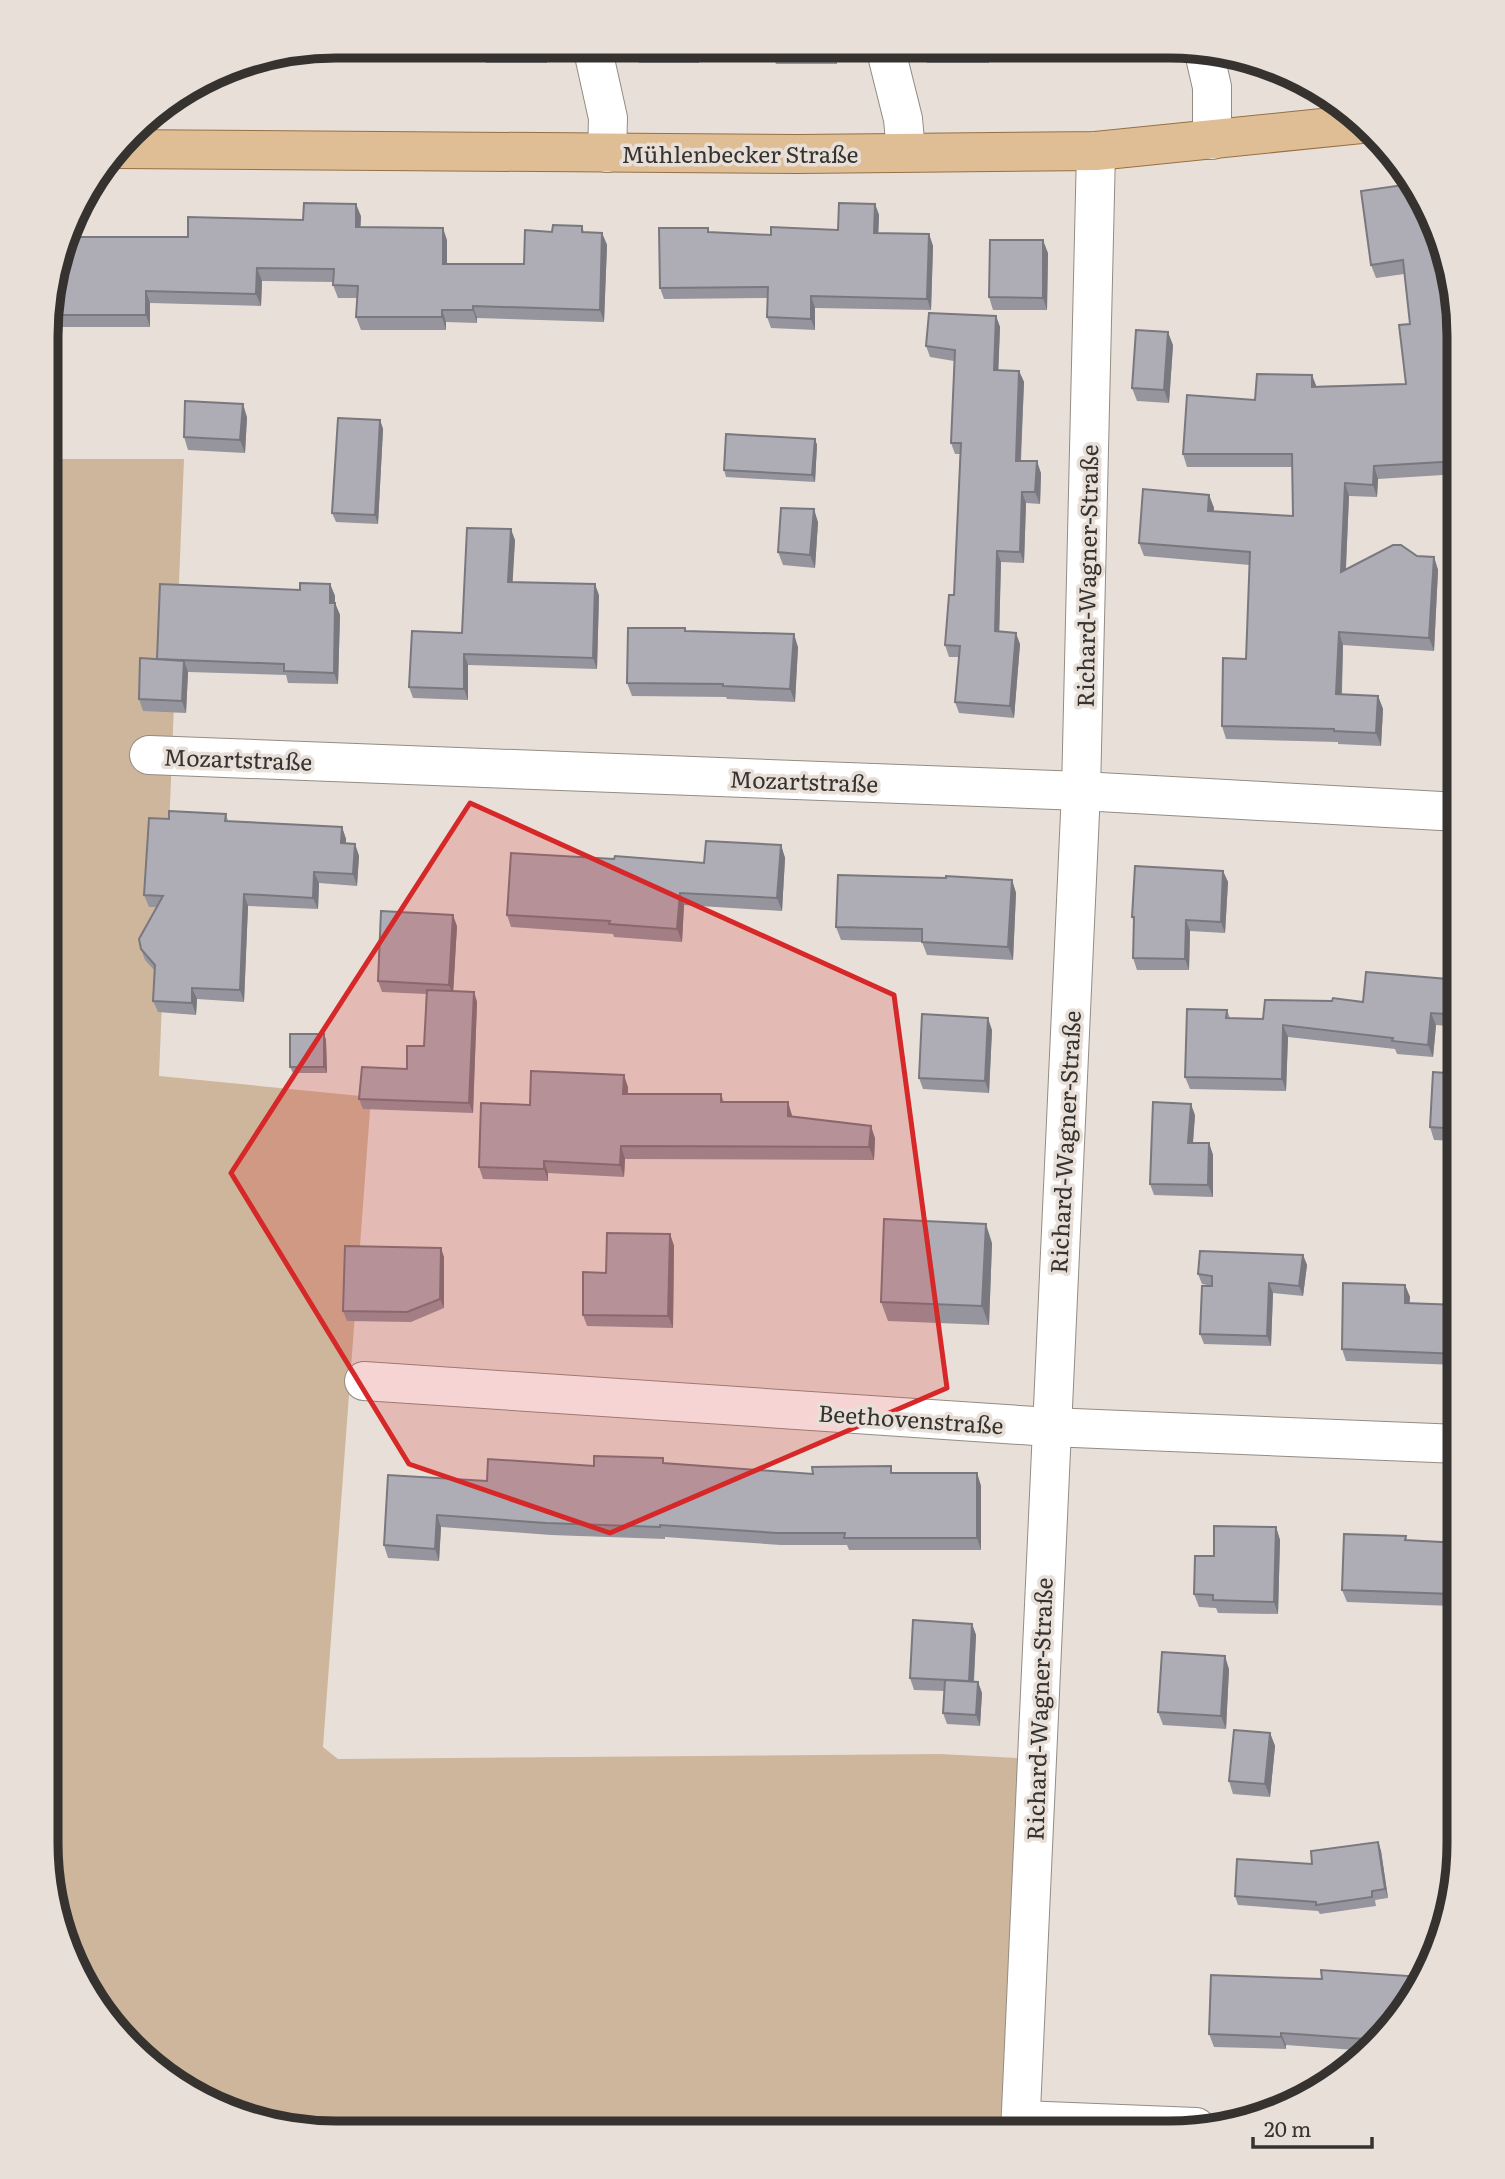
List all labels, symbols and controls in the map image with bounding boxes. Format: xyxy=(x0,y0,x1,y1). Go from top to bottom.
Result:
street label: Mühlenbecker Straße xyxy=(621,136,859,170)
street label: Richard-Wagner-Straße xyxy=(1067,444,1105,708)
street label: Mozartstraße xyxy=(163,738,313,778)
street label: Mozartstraße xyxy=(729,760,879,800)
street label: Richard-Wagner-Straße xyxy=(1040,1010,1088,1274)
street label: Beethovenstraße xyxy=(817,1395,1005,1441)
street label: Richard-Wagner-Straße xyxy=(1016,1577,1060,1841)
scale bar xyxy=(1253,2106,1372,2150)
text: 20 m xyxy=(1264,2112,1311,2143)

